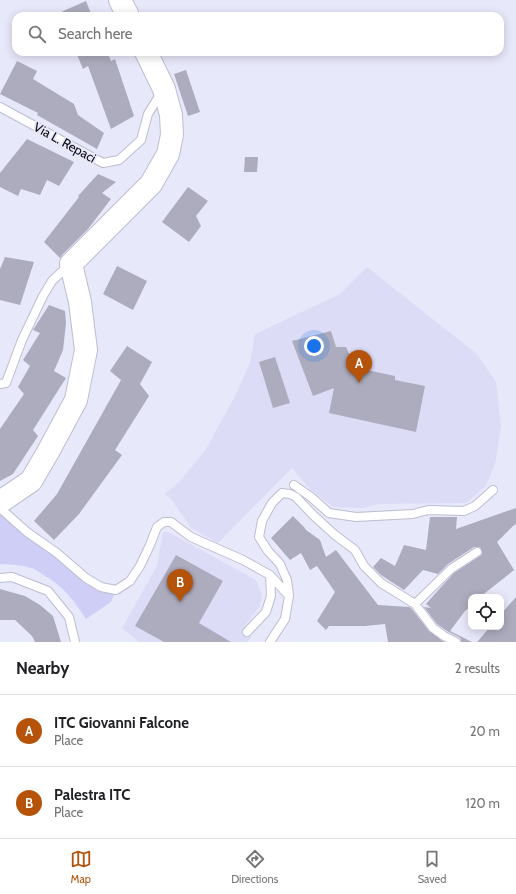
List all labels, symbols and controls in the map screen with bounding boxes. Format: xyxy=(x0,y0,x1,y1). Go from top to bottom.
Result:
search box xyxy=(12,12,504,56)
icon: search xyxy=(26,23,48,45)
text: Search here xyxy=(58,25,133,43)
street label: Via L. Repaci xyxy=(31,118,99,166)
your location xyxy=(304,336,324,356)
pin: A xyxy=(346,350,372,383)
pin: B xyxy=(167,569,193,602)
map controls xyxy=(468,594,504,630)
button: locate xyxy=(468,594,504,630)
text: Nearby xyxy=(16,658,69,678)
text: 2 results xyxy=(455,660,500,676)
text: ITC Giovanni Falcone xyxy=(54,714,189,732)
text: A xyxy=(25,723,33,739)
text: 20 m xyxy=(470,723,500,739)
text: Place xyxy=(54,732,83,748)
text: Palestra ITC xyxy=(54,786,131,804)
text: B xyxy=(25,795,33,811)
text: 120 m xyxy=(466,795,500,811)
text: Place xyxy=(54,804,83,820)
tab: Map xyxy=(70,848,92,886)
tab: Directions xyxy=(231,848,278,886)
tab: Saved xyxy=(418,848,446,886)

